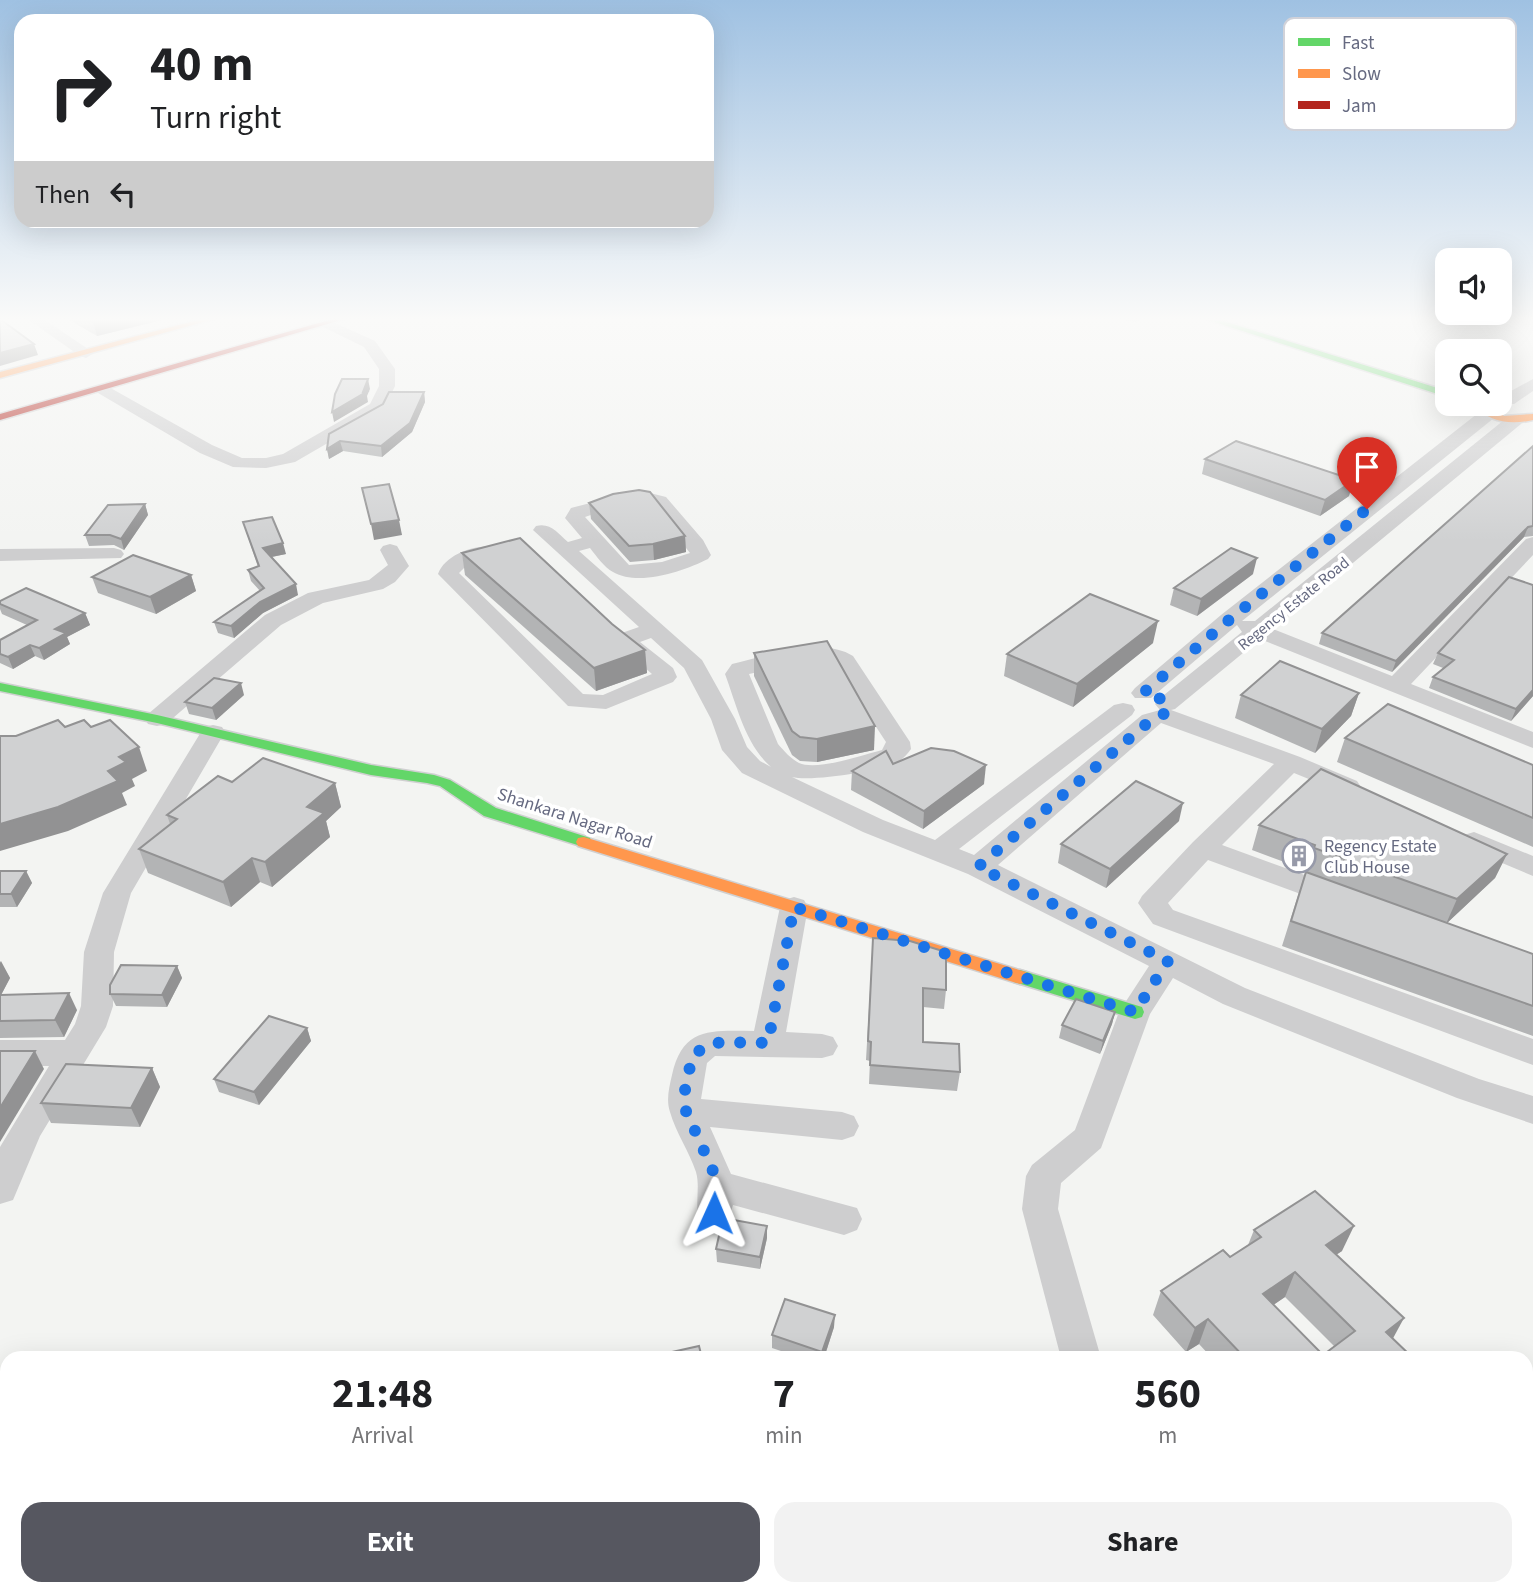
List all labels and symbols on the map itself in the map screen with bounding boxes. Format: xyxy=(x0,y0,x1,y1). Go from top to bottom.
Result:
legend xyxy=(1284,18,1516,130)
text: Fast xyxy=(1342,30,1375,57)
text: Slow xyxy=(1342,61,1381,88)
text: Jam xyxy=(1342,93,1376,120)
pin xyxy=(1337,437,1397,509)
street label: Regency Estate Road xyxy=(1233,552,1354,656)
street label: Shankara Nagar Road xyxy=(494,782,656,855)
place label: Regency Estate Club House xyxy=(1324,834,1437,880)
building icon: Regency Estate Club House xyxy=(1280,837,1318,875)
position arrow xyxy=(677,1176,751,1250)

